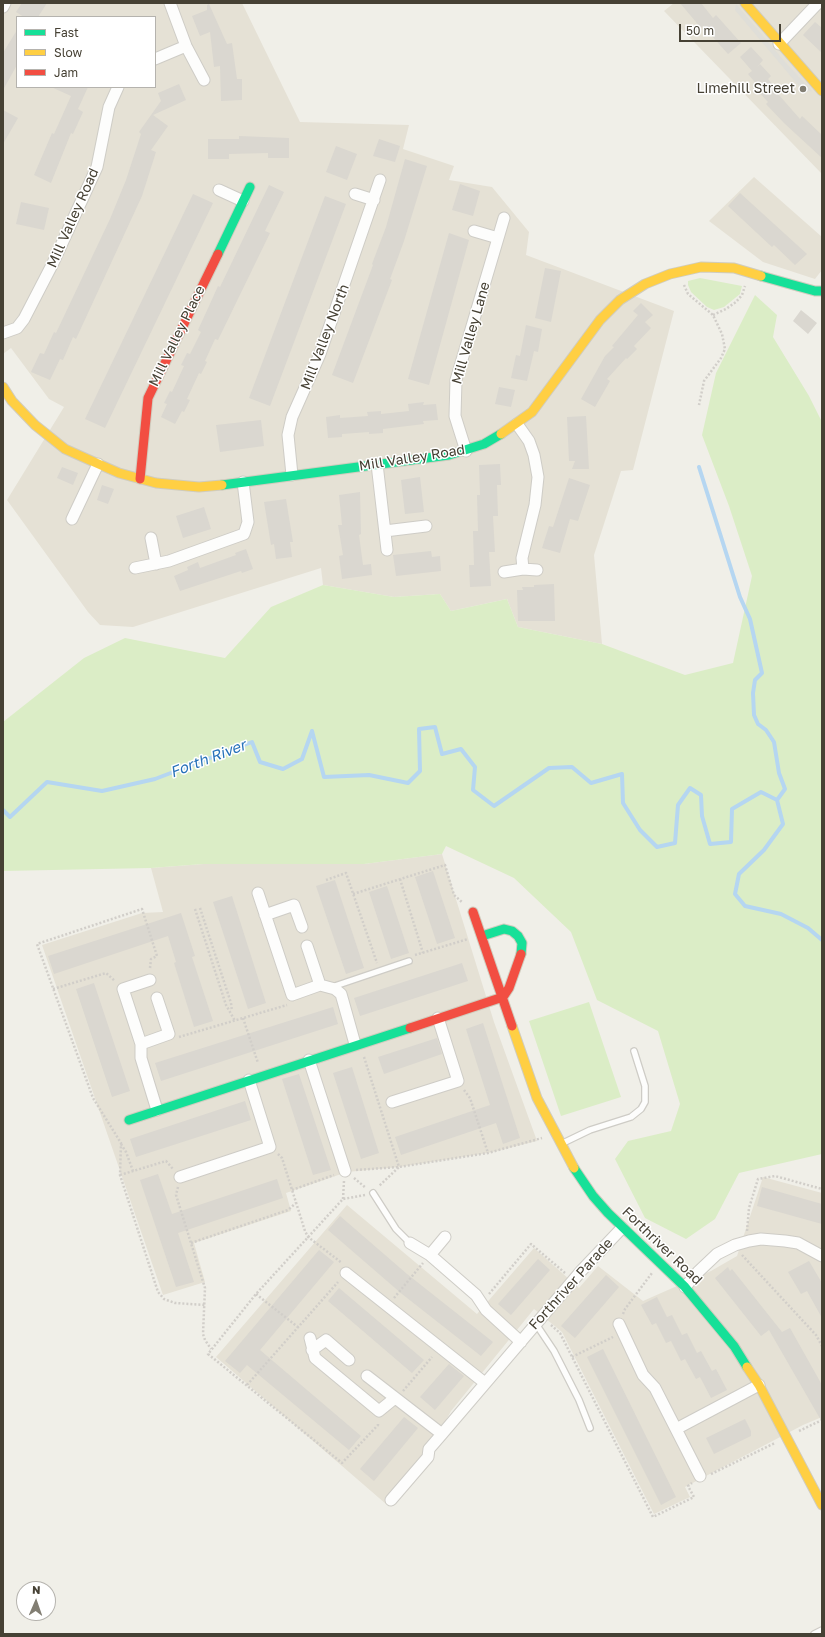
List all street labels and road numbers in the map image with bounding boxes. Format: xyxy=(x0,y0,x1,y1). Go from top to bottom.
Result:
street label: Mill Valley Road xyxy=(44,166,102,270)
street label: Mill Valley Lane xyxy=(448,280,494,386)
street label: Mill Valley North xyxy=(297,282,353,392)
street label: Mill Valley Place xyxy=(145,283,209,389)
street label: Mill Valley Road xyxy=(358,441,466,475)
street label: Forthriver Road xyxy=(619,1204,705,1288)
street label: Forthriver Parade xyxy=(526,1235,616,1333)

